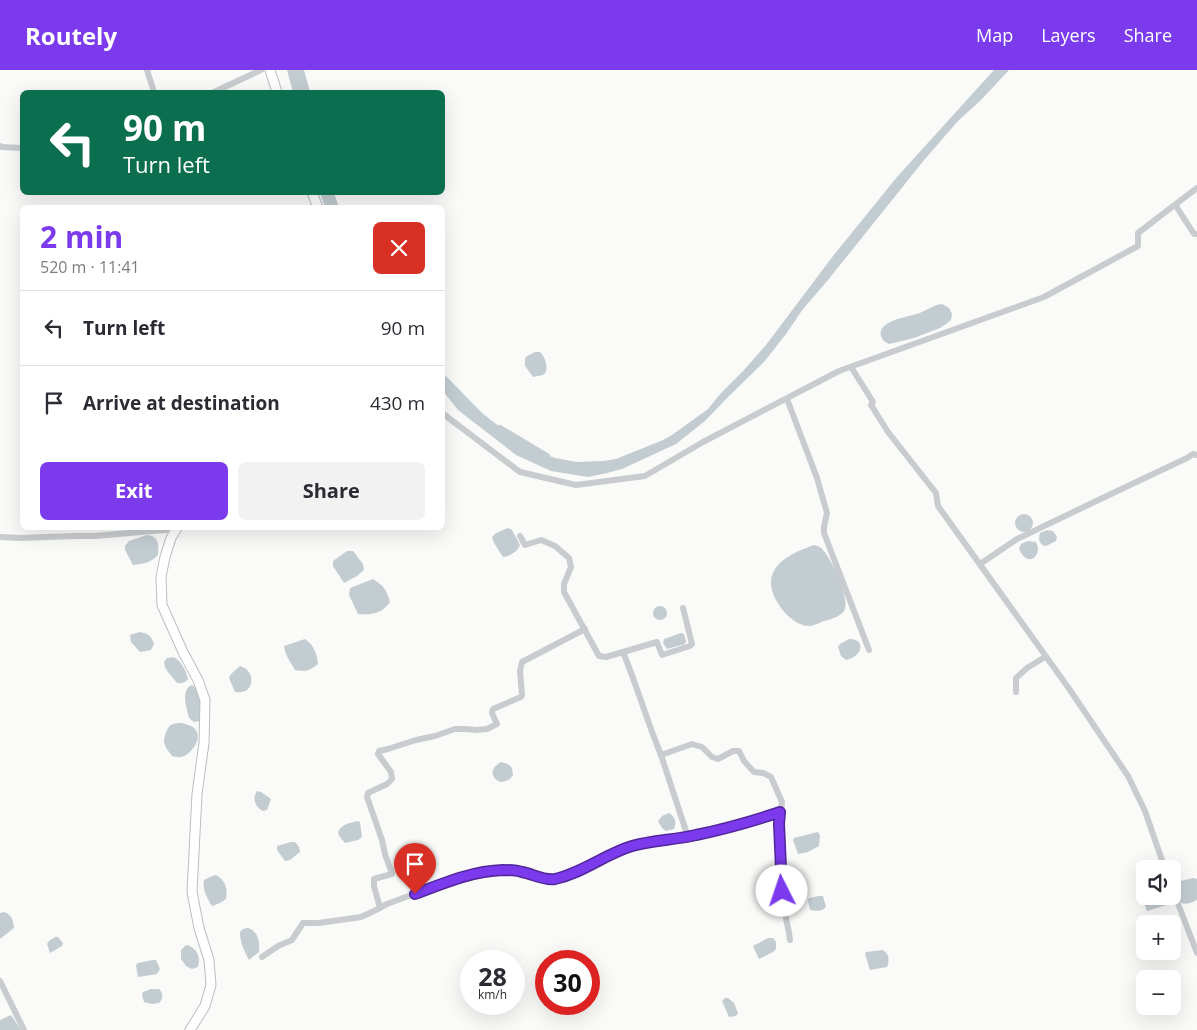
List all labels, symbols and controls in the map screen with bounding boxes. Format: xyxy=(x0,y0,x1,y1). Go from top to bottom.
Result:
text: Routely xyxy=(25,19,117,52)
text: Map xyxy=(976,23,1013,47)
text: Layers xyxy=(1041,23,1096,47)
text: Share xyxy=(1124,23,1172,47)
text: 90 m xyxy=(123,104,206,151)
icon: left xyxy=(40,110,105,175)
text: Turn left xyxy=(123,149,210,179)
text: 2 min xyxy=(40,216,123,257)
button: close xyxy=(373,222,425,274)
text: 520 m · 11:41 xyxy=(40,256,140,278)
icon: left xyxy=(40,314,68,342)
text: Turn left xyxy=(83,315,165,341)
text: 90 m xyxy=(381,315,425,341)
icon: arrive xyxy=(40,389,68,417)
text: Arrive at destination xyxy=(83,390,280,416)
text: 430 m xyxy=(370,390,425,416)
button: Exit xyxy=(40,462,228,520)
button: Share xyxy=(238,462,425,520)
pin xyxy=(394,843,436,894)
icon: arrive xyxy=(401,850,429,878)
map controls xyxy=(1136,860,1181,1015)
button: sound xyxy=(1136,860,1181,905)
position arrow xyxy=(755,864,807,916)
button: + xyxy=(1136,915,1181,960)
speed limit sign: 30 xyxy=(535,950,600,1015)
text: 28 xyxy=(478,959,507,993)
button: − xyxy=(1136,970,1181,1015)
text: km/h xyxy=(478,986,507,1003)

